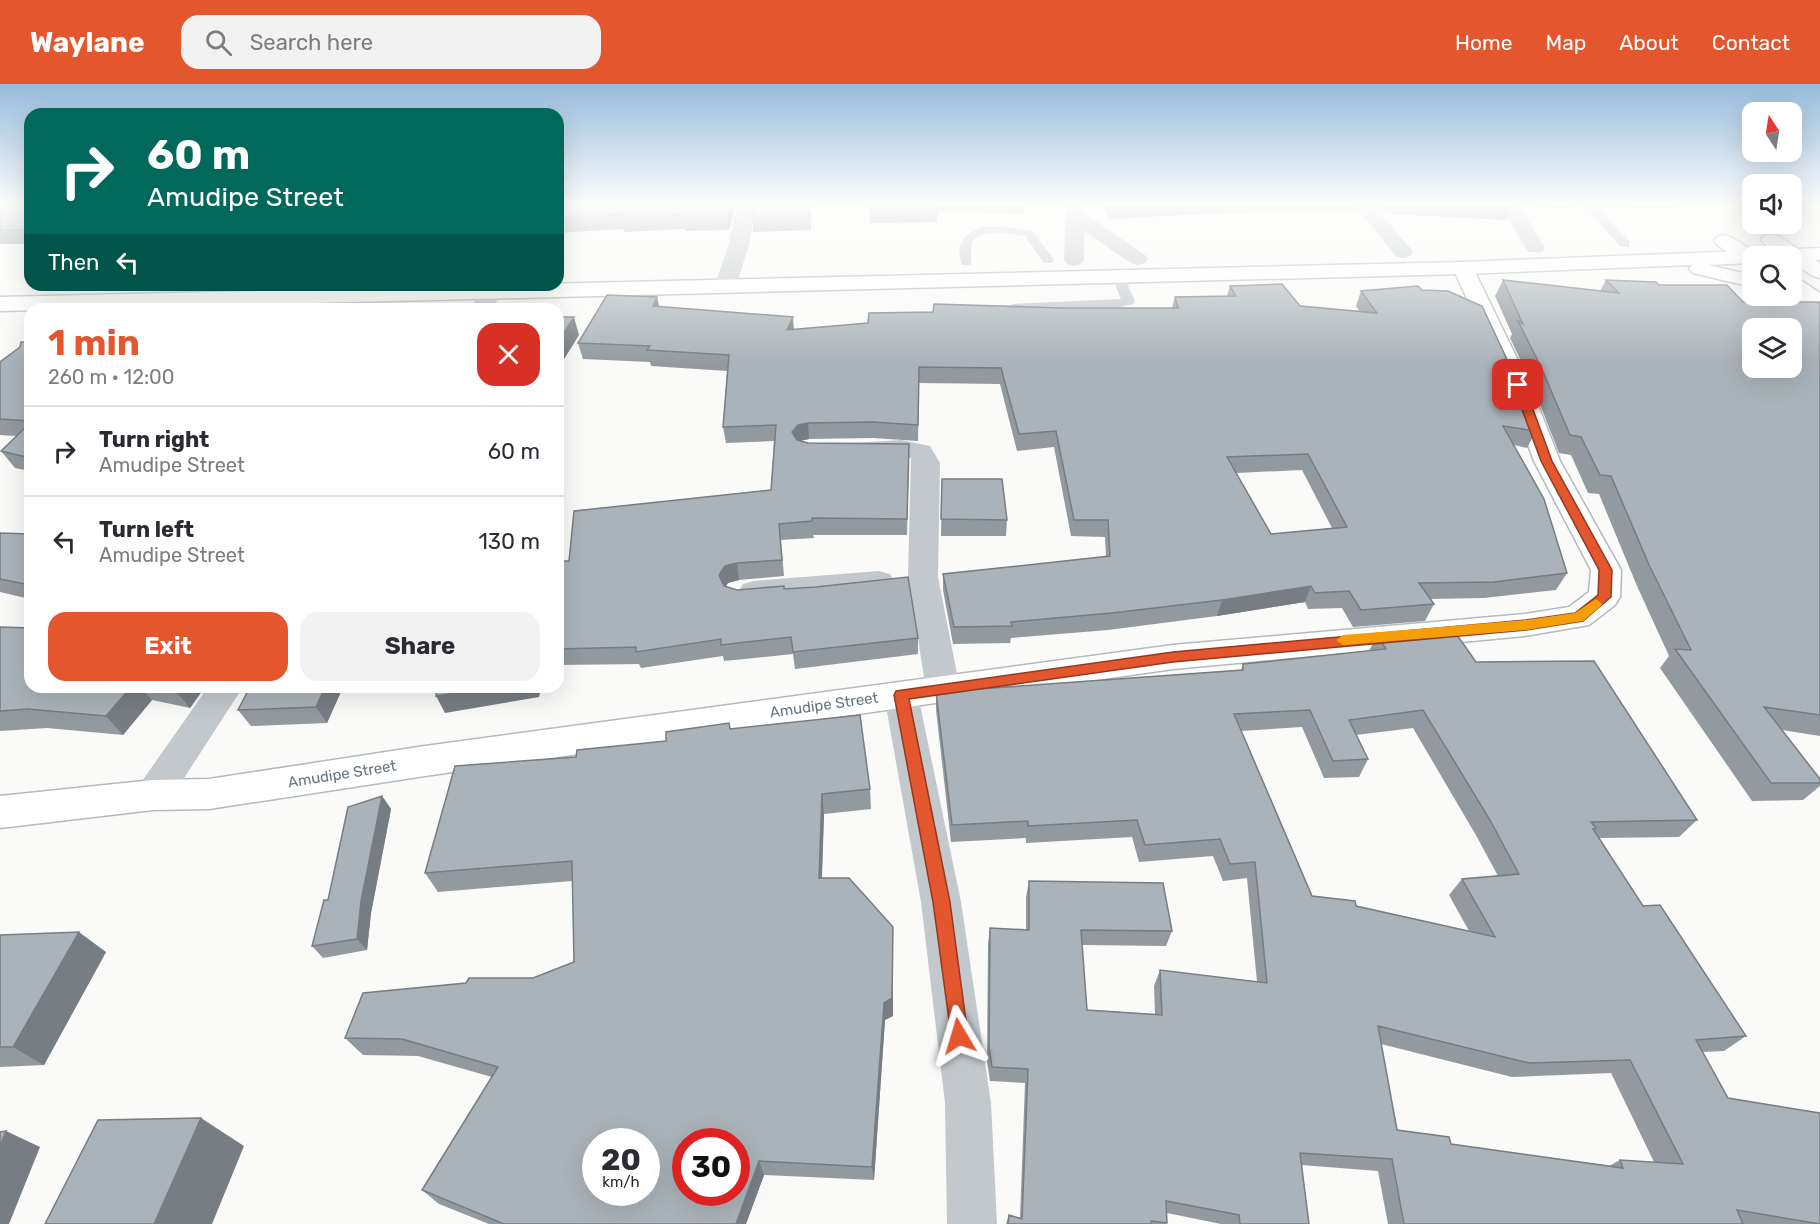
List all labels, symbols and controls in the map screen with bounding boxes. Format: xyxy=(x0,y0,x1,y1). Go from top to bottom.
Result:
search box xyxy=(181,15,601,69)
text: Waylane xyxy=(30,26,145,59)
icon: search xyxy=(202,26,235,59)
text: Search here xyxy=(250,29,373,56)
text: Home xyxy=(1455,30,1512,55)
text: Map xyxy=(1545,30,1586,55)
text: About xyxy=(1619,30,1679,55)
text: Contact xyxy=(1712,30,1790,55)
north arrow xyxy=(1742,102,1802,162)
map controls xyxy=(1742,102,1802,378)
text: 60 m xyxy=(147,130,250,180)
icon: right xyxy=(48,132,126,210)
button: sound xyxy=(1742,174,1802,234)
text: Amudipe Street xyxy=(147,181,344,213)
icon: left xyxy=(111,246,144,279)
button: search xyxy=(1742,246,1802,306)
text: Then xyxy=(48,249,99,276)
button: layers xyxy=(1742,318,1802,378)
text: 1 min xyxy=(48,321,140,364)
button: close xyxy=(477,323,540,386)
pin xyxy=(1492,359,1543,410)
text: 260 m · 12:00 xyxy=(48,365,174,389)
icon: arrive xyxy=(1501,368,1534,401)
text: Turn right xyxy=(99,426,209,453)
icon: right xyxy=(48,435,81,468)
text: 60 m xyxy=(488,438,540,465)
text: Amudipe Street xyxy=(99,453,245,477)
text: Turn left xyxy=(99,516,194,543)
icon: left xyxy=(48,525,81,558)
text: 130 m xyxy=(478,528,540,555)
text: Amudipe Street xyxy=(99,543,245,567)
button: Exit xyxy=(48,612,288,681)
button: Share xyxy=(300,612,540,681)
street label: Amudipe Street xyxy=(769,688,880,722)
street label: Amudipe Street xyxy=(287,757,398,791)
position arrow xyxy=(927,1004,991,1068)
speed limit sign: 30 xyxy=(672,1128,750,1206)
text: 20 xyxy=(601,1142,641,1178)
text: km/h xyxy=(602,1173,640,1191)

